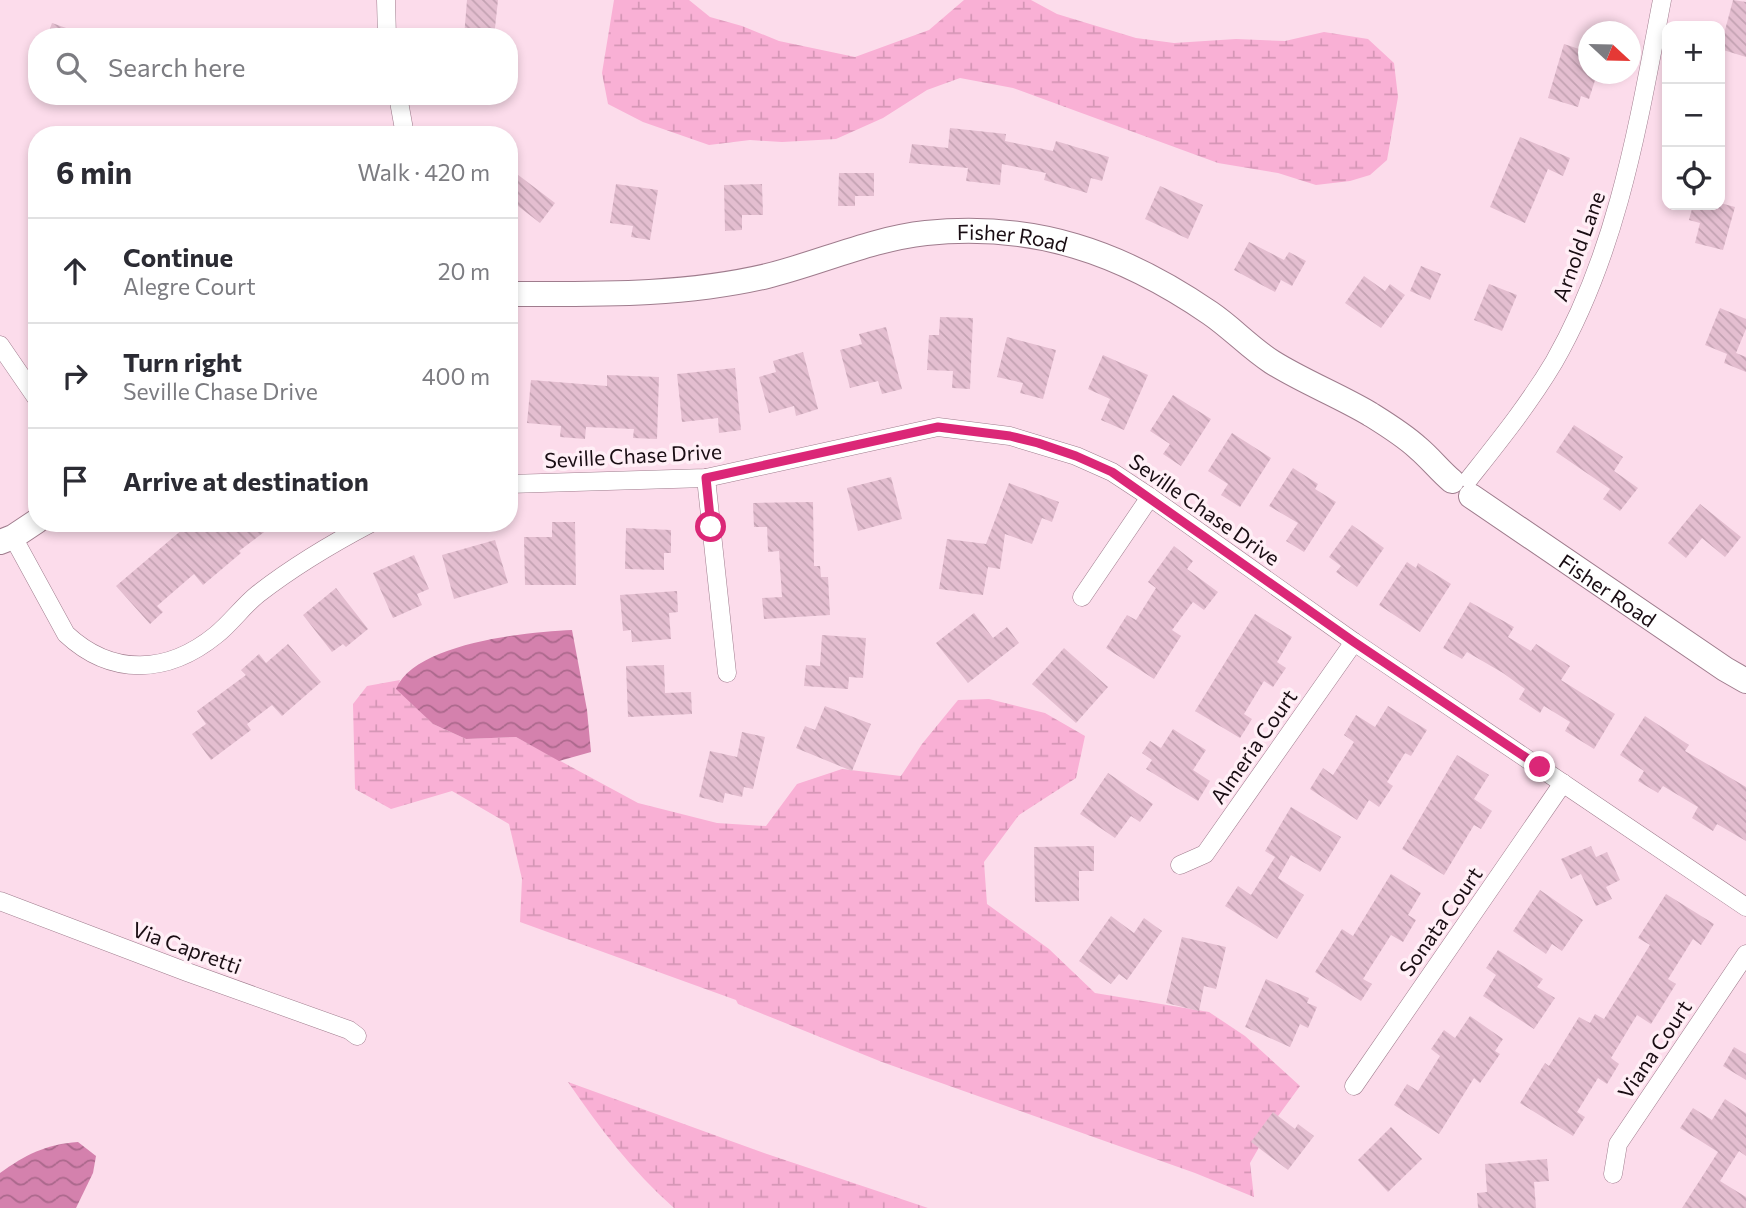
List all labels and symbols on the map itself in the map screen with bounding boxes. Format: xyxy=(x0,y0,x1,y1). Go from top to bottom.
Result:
north arrow xyxy=(1578,21,1641,84)
street label: Arnold Lane xyxy=(1547,188,1609,304)
street label: Fisher Road xyxy=(957,218,1071,256)
street label: Seville Chase Drive xyxy=(544,438,722,472)
street label: Seville Chase Drive xyxy=(1125,448,1285,570)
route start xyxy=(695,511,726,542)
street label: Fisher Road xyxy=(1555,548,1661,631)
street label: Almeria Court xyxy=(1204,684,1302,808)
route end xyxy=(1524,751,1555,782)
street label: Sonata Court xyxy=(1393,862,1487,980)
street label: Via Capretti xyxy=(129,916,245,978)
street label: Viana Court xyxy=(1612,995,1696,1103)

